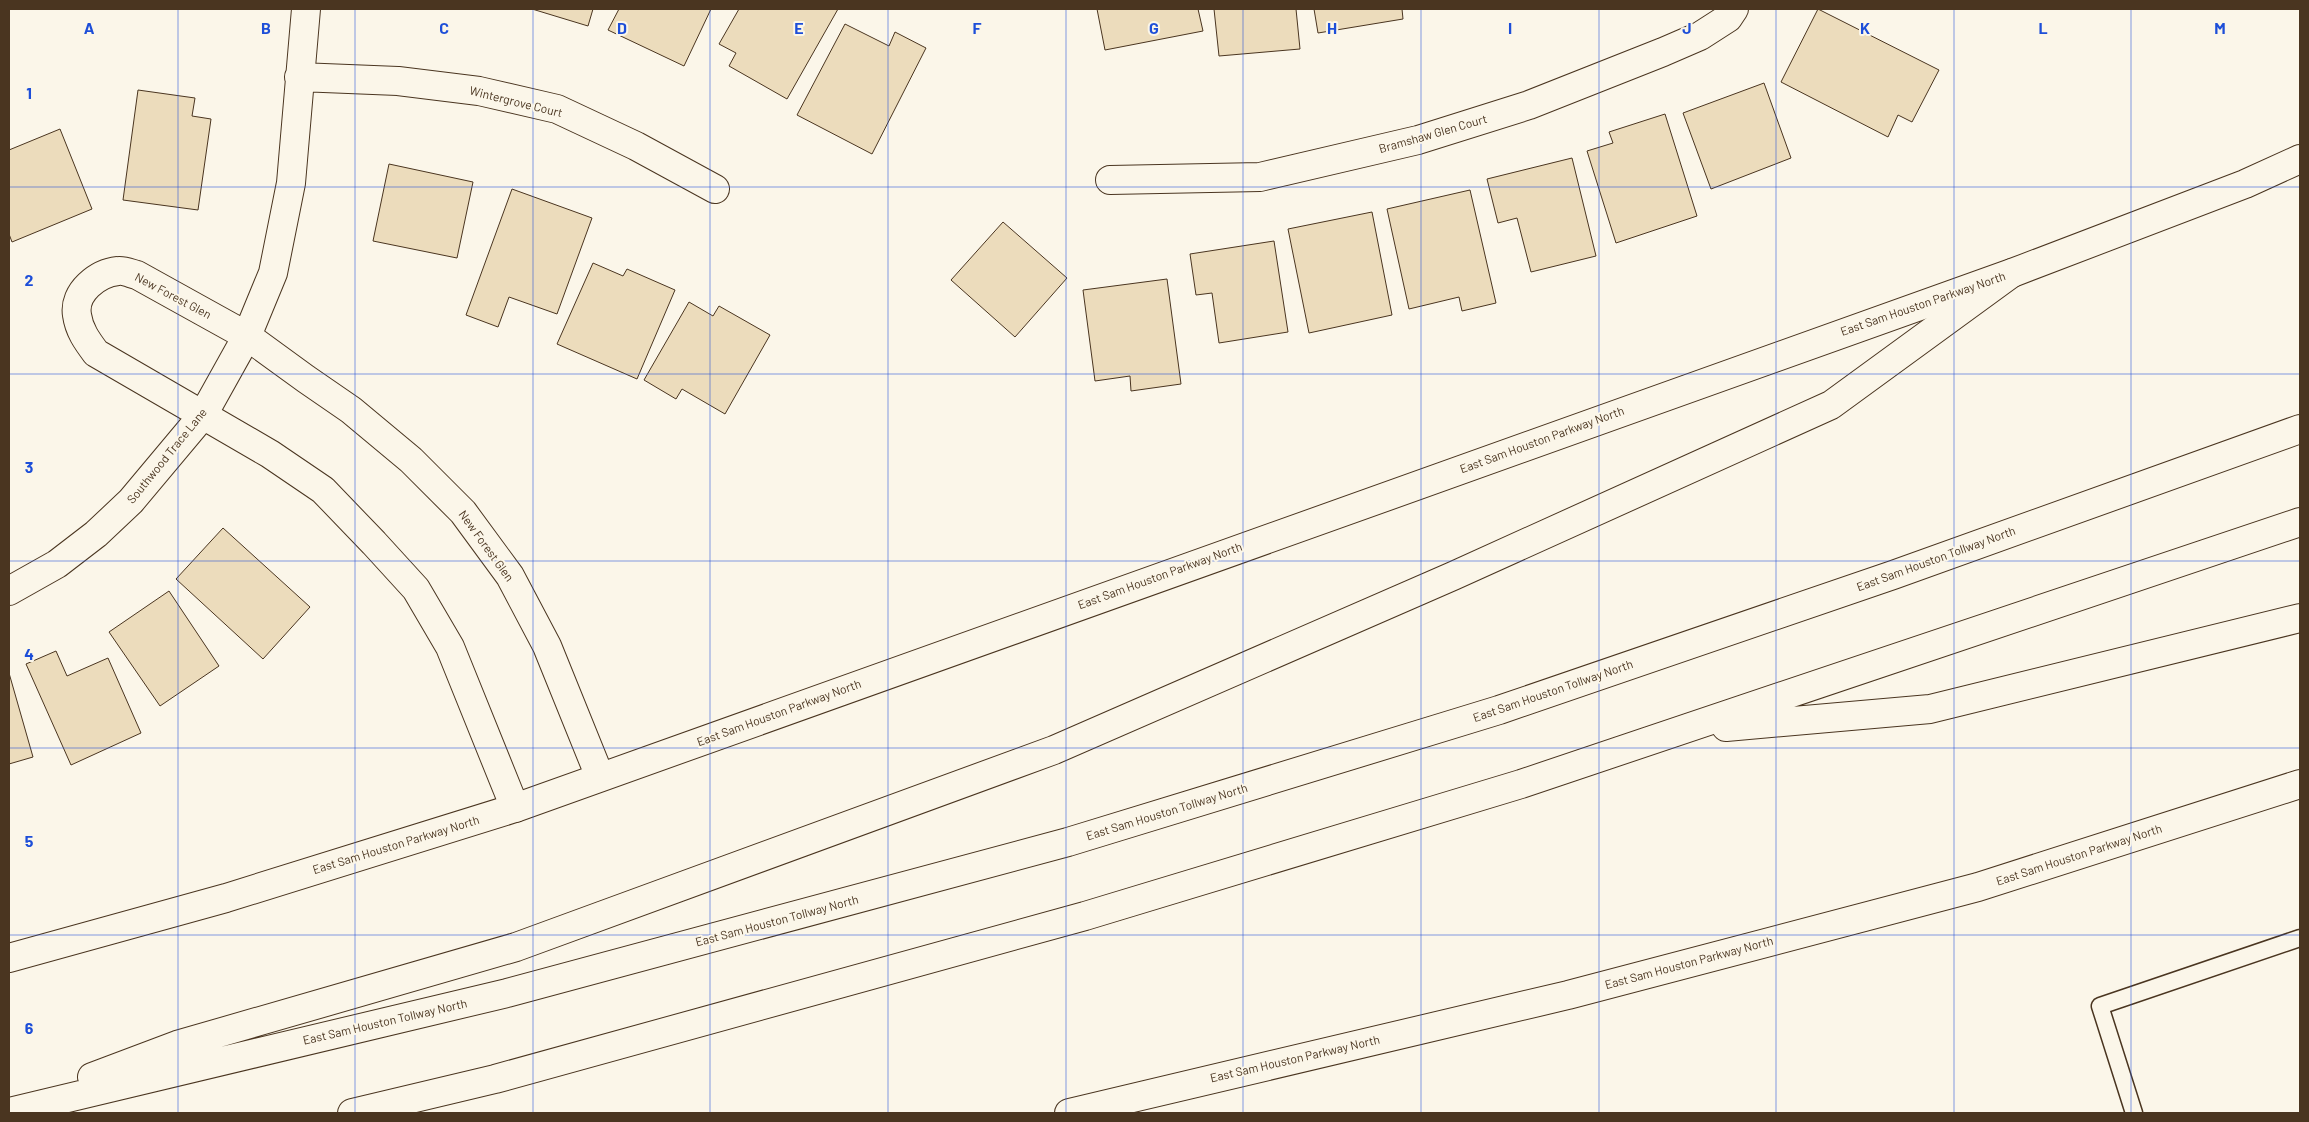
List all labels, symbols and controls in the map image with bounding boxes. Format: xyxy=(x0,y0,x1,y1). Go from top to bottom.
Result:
text: A xyxy=(84,18,95,37)
text: B xyxy=(261,18,271,37)
text: C xyxy=(439,18,449,37)
text: D xyxy=(617,18,627,37)
text: E xyxy=(794,18,804,37)
text: F xyxy=(973,18,982,37)
text: G xyxy=(1149,18,1159,37)
text: H xyxy=(1327,18,1337,37)
text: I xyxy=(1508,18,1512,37)
text: J xyxy=(1682,18,1692,37)
text: K xyxy=(1860,18,1870,37)
text: L xyxy=(2038,18,2048,37)
text: M xyxy=(2214,18,2226,37)
text: 1 xyxy=(26,83,32,102)
street label: Wintergrove Court xyxy=(468,83,564,119)
street label: Bramshaw Glen Court xyxy=(1377,111,1488,155)
street label: East Sam Houston Parkway North xyxy=(1838,268,2007,338)
street label: New Forest Glen xyxy=(133,269,214,321)
text: 2 xyxy=(25,270,34,289)
street label: East Sam Houston Parkway North xyxy=(1458,403,1626,475)
street label: Southwood Trace Lane xyxy=(123,405,209,506)
text: 3 xyxy=(25,457,33,476)
street label: New Forest Glen xyxy=(456,507,517,584)
street label: East Sam Houston Tollway North xyxy=(1854,523,2017,593)
street label: East Sam Houston Parkway North xyxy=(1076,539,1244,611)
text: 4 xyxy=(24,644,34,663)
street label: East Sam Houston Tollway North xyxy=(1471,656,1634,724)
street label: East Sam Houston Parkway North xyxy=(695,676,863,748)
street label: East Sam Houston Tollway North xyxy=(1084,780,1249,842)
street label: East Sam Houston Parkway North xyxy=(311,812,481,876)
street label: East Sam Houston Parkway North xyxy=(1994,821,2163,888)
text: 5 xyxy=(25,831,34,850)
street label: East Sam Houston Tollway North xyxy=(694,892,860,949)
street label: East Sam Houston Parkway North xyxy=(1603,933,1774,991)
street label: East Sam Houston Tollway North xyxy=(301,995,468,1047)
text: 6 xyxy=(25,1018,34,1037)
street label: East Sam Houston Parkway North xyxy=(1209,1032,1381,1084)

